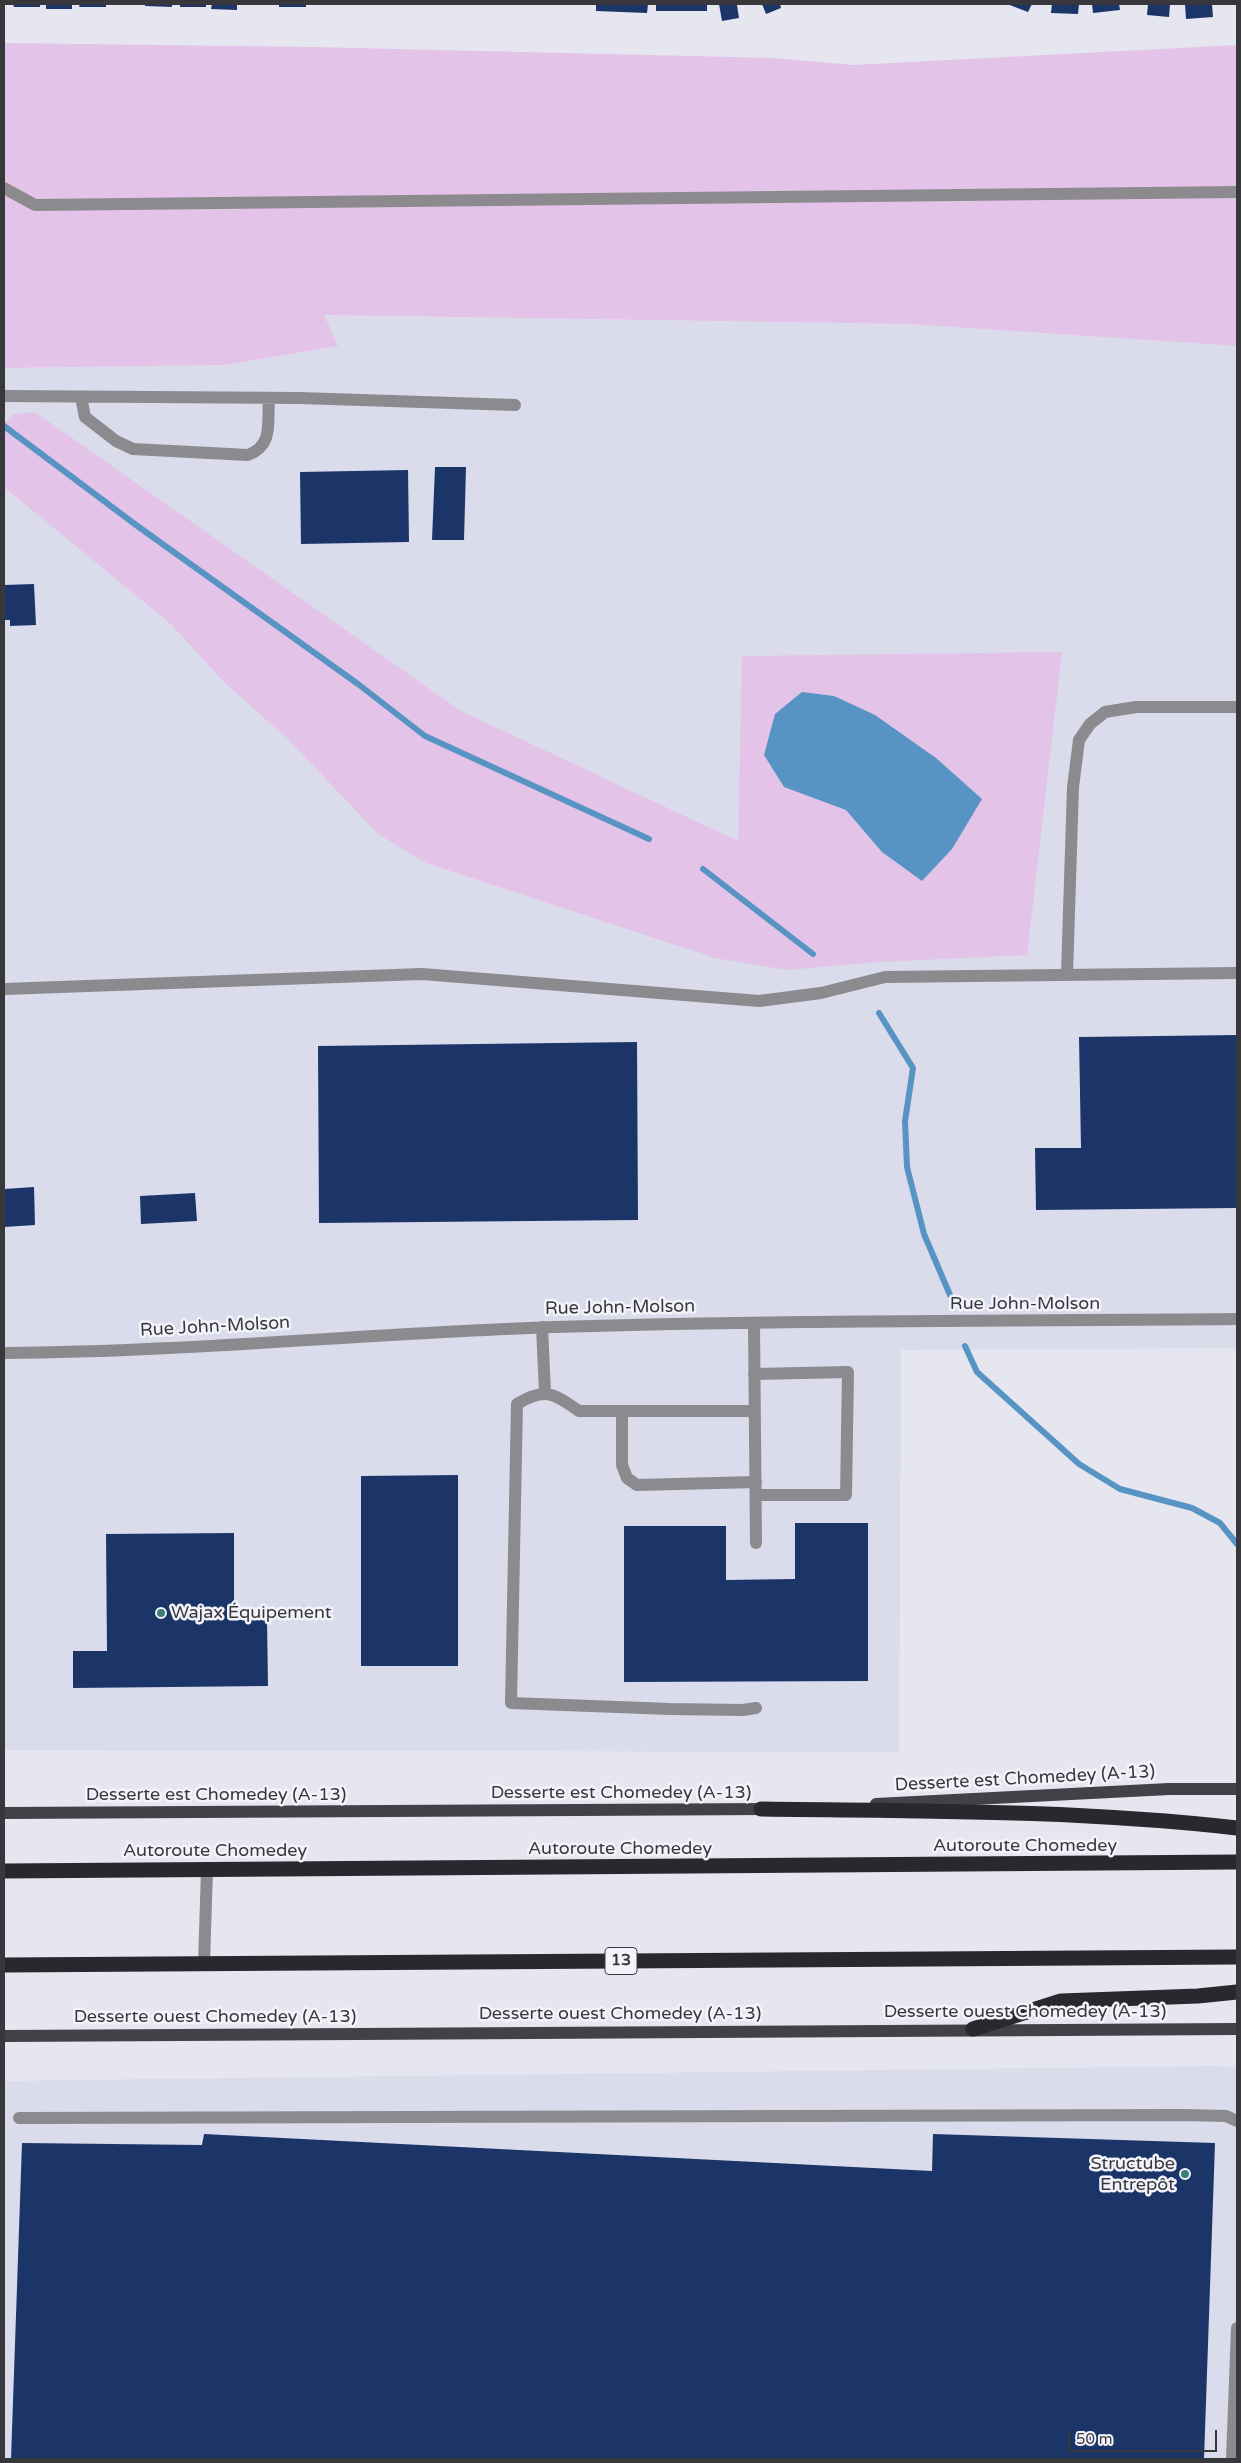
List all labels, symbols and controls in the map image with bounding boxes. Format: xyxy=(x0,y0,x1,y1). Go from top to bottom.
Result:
street label: Rue John-Molson xyxy=(950,1293,1100,1315)
street label: Rue John-Molson xyxy=(545,1296,695,1320)
street label: Rue John-Molson xyxy=(139,1312,291,1342)
place label: Wajax Équipement xyxy=(171,1602,332,1624)
marker: Wajax Équipement xyxy=(155,1607,167,1619)
street label: Desserte est Chomedey (A-13) xyxy=(894,1761,1156,1797)
street label: Desserte est Chomedey (A-13) xyxy=(491,1782,751,1804)
street label: Desserte est Chomedey (A-13) xyxy=(86,1784,346,1806)
street label: Autoroute Chomedey xyxy=(933,1835,1117,1857)
street label: Autoroute Chomedey xyxy=(528,1838,712,1860)
street label: Autoroute Chomedey xyxy=(123,1840,307,1862)
road number: 13 xyxy=(605,1948,637,1974)
street label: Desserte ouest Chomedey (A-13) xyxy=(884,2001,1166,2023)
street label: Desserte ouest Chomedey (A-13) xyxy=(479,2003,761,2025)
street label: Desserte ouest Chomedey (A-13) xyxy=(74,2006,356,2028)
place label: Structube Entrepôt xyxy=(1091,2153,1175,2196)
marker: Structube Entrepôt xyxy=(1179,2168,1191,2180)
scale bar xyxy=(1071,2420,1220,2452)
text: 50 m xyxy=(1076,2430,1113,2448)

